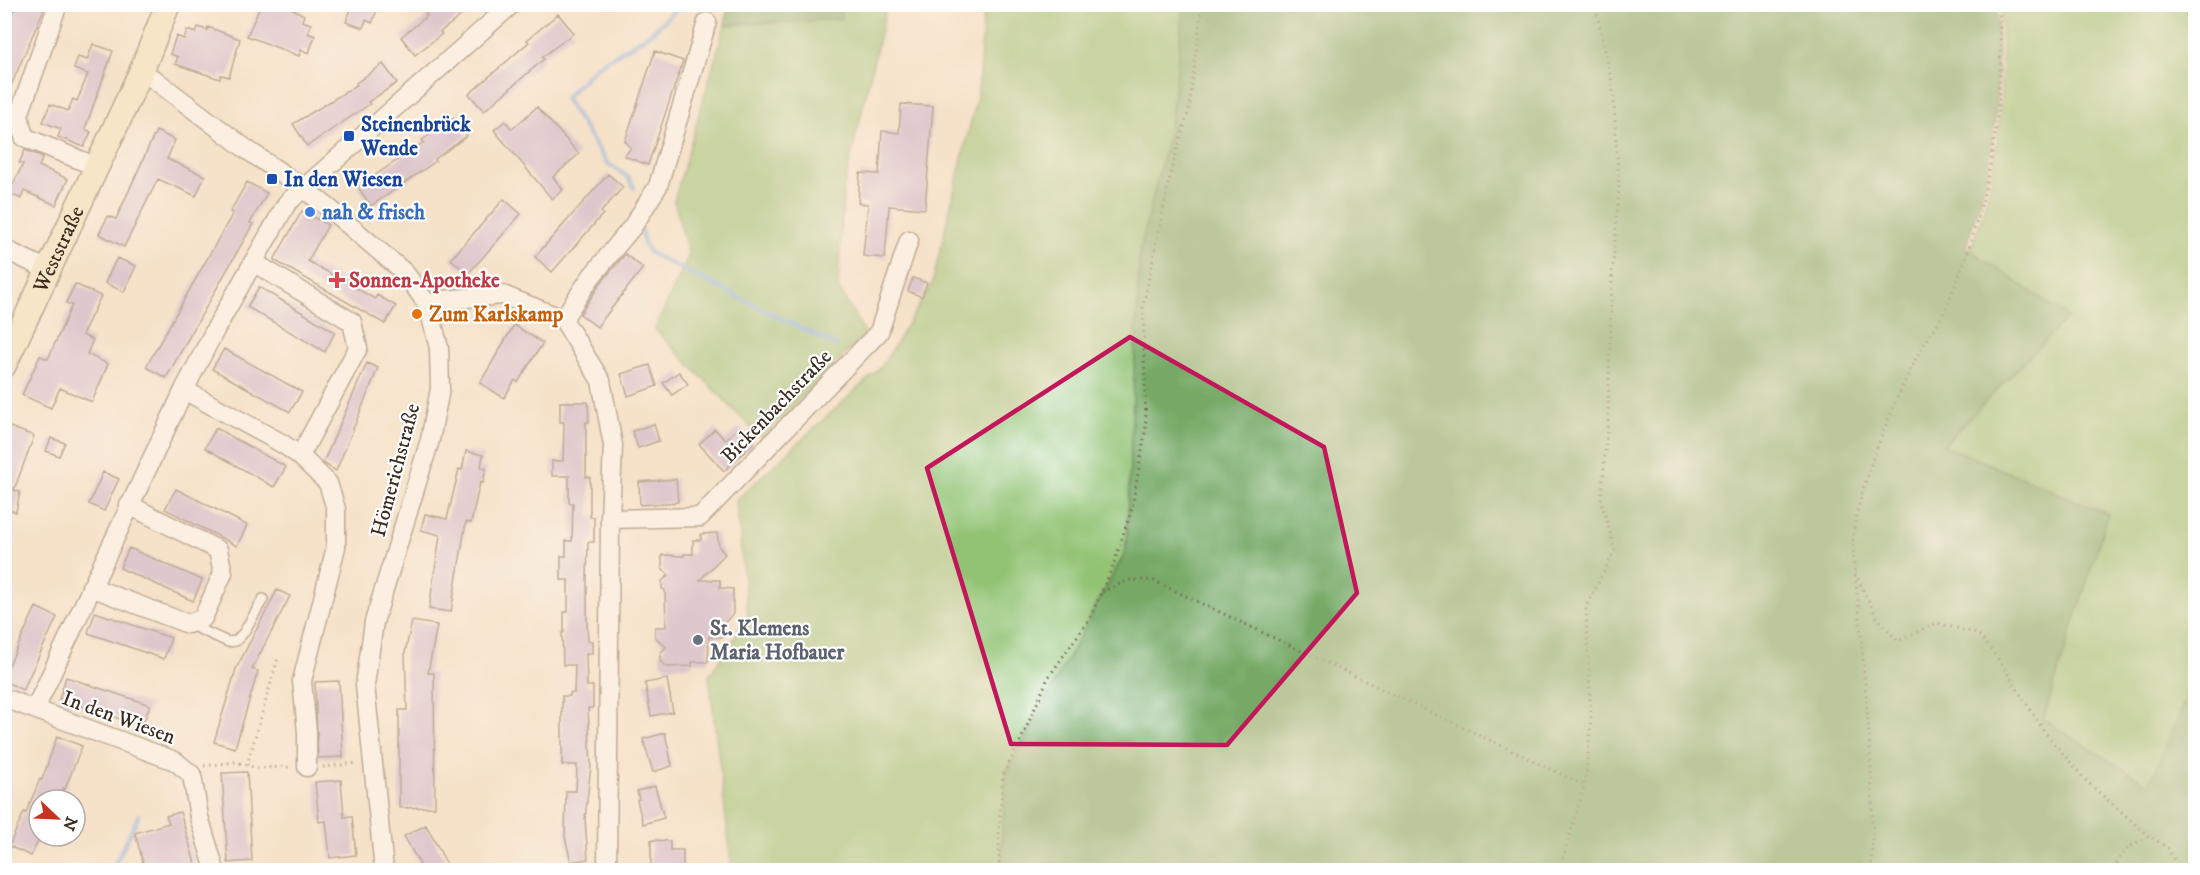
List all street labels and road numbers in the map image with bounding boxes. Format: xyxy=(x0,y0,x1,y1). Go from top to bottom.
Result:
street label: Weststraße xyxy=(27,202,91,298)
street label: Bickenbachstraße xyxy=(716,344,838,469)
street label: Hömerichstraße xyxy=(366,400,426,540)
street label: In den Wiesen xyxy=(58,685,179,750)

